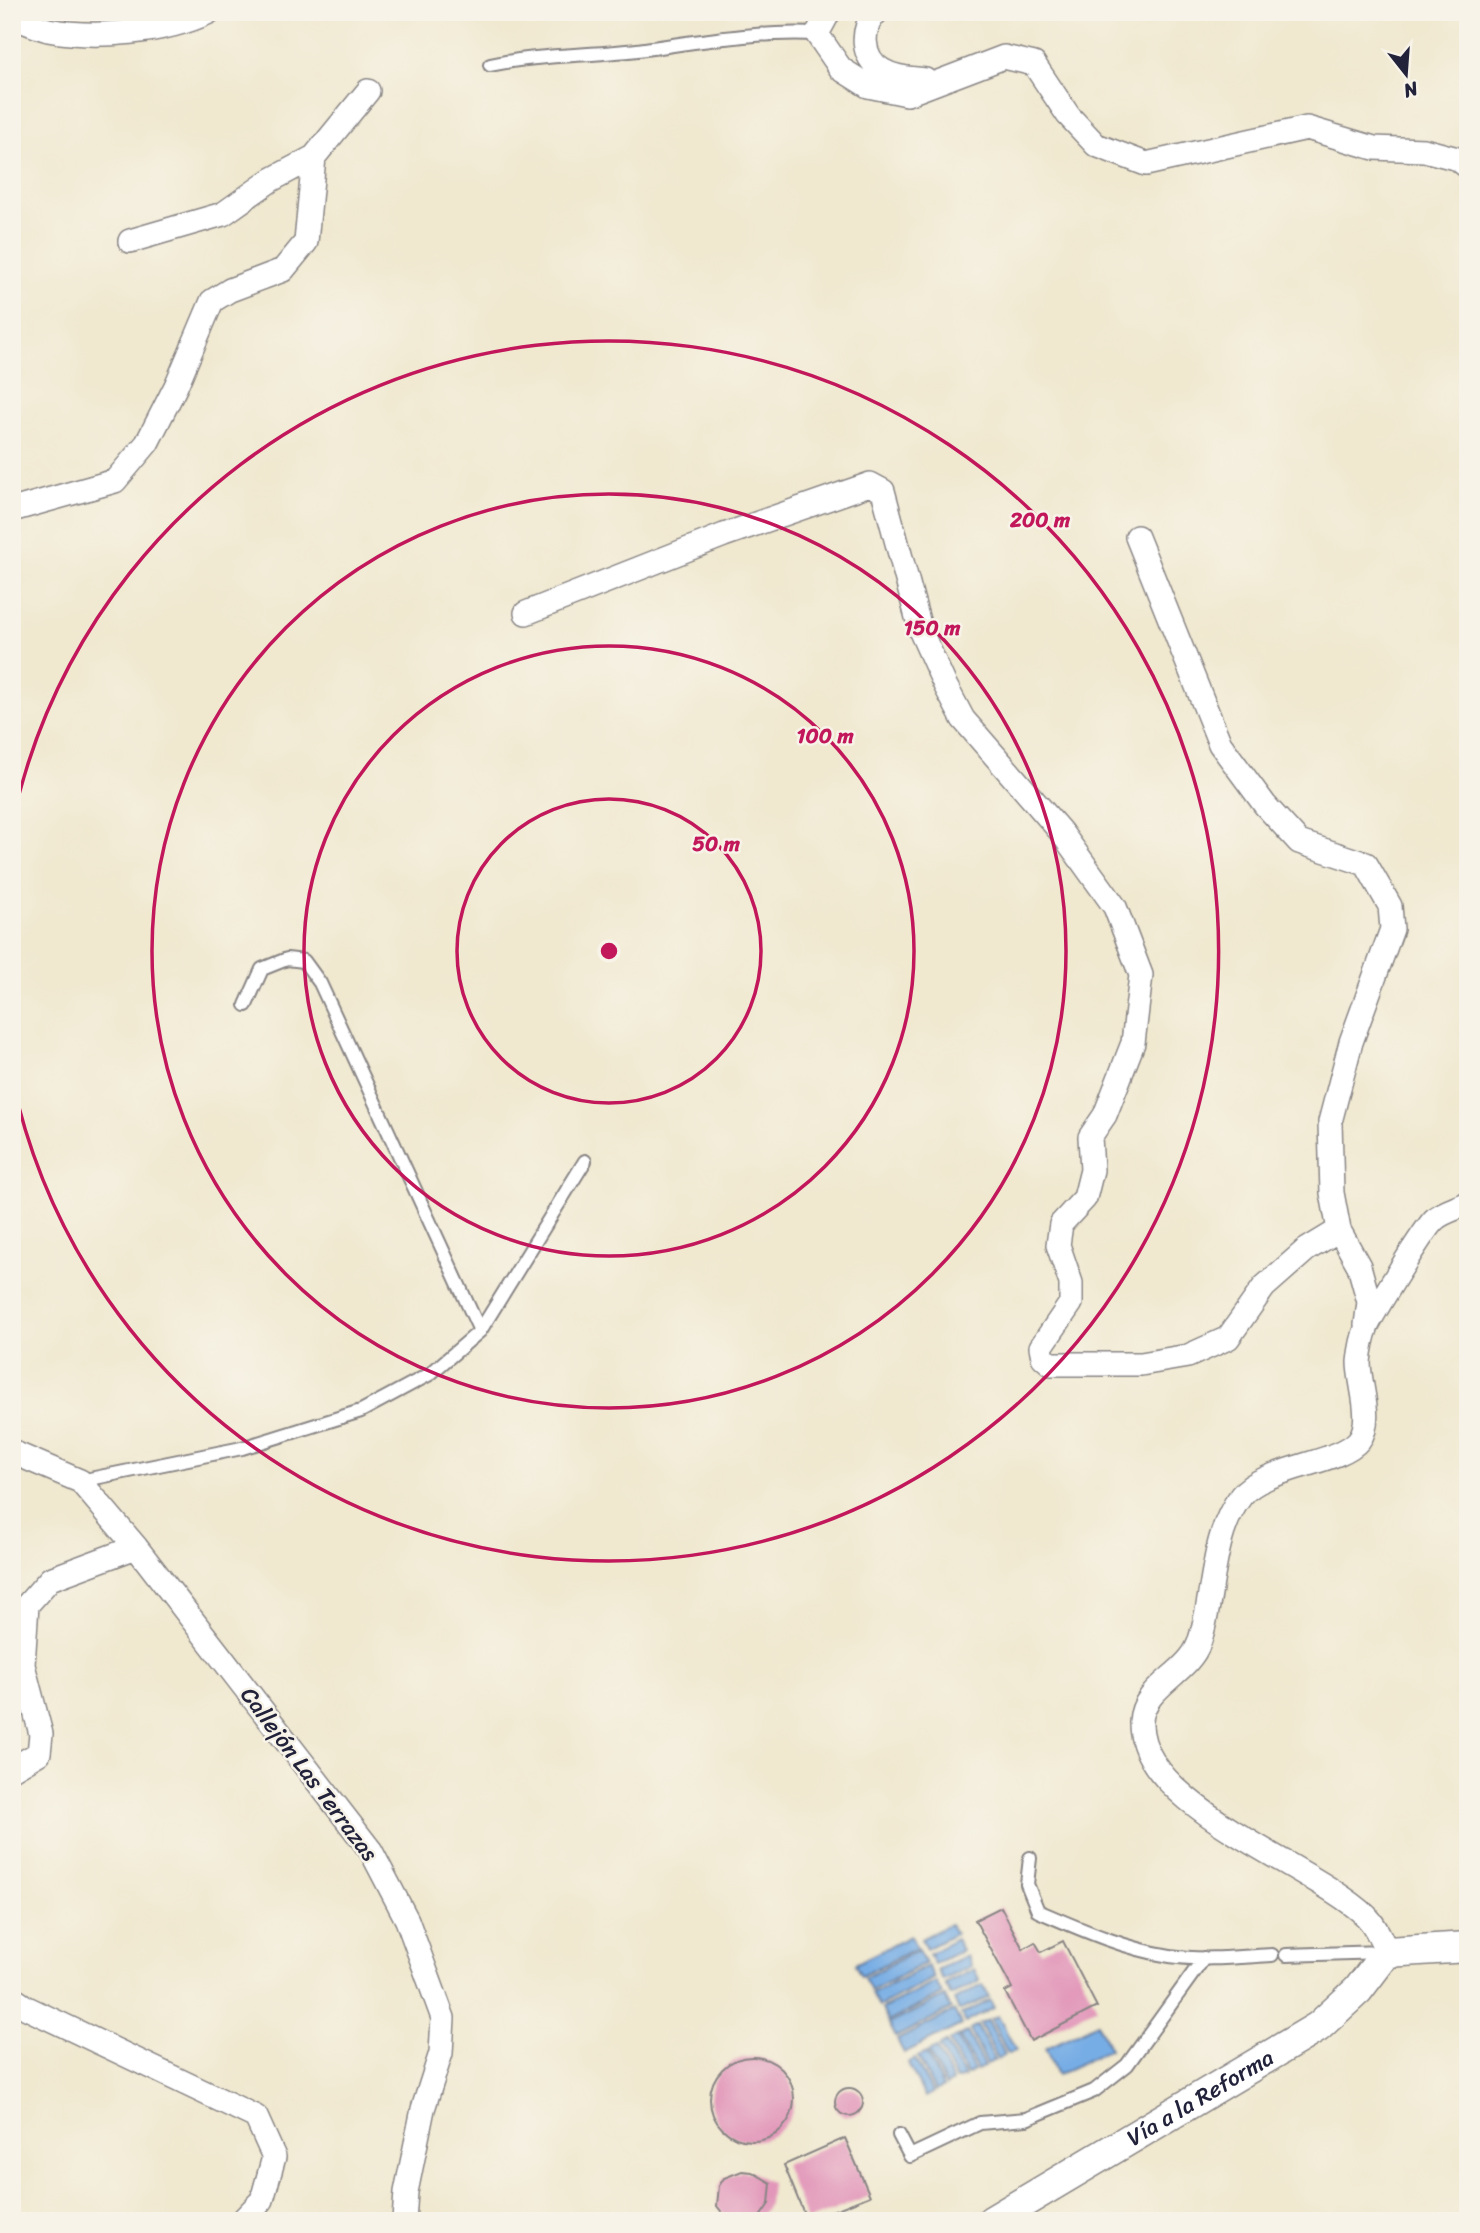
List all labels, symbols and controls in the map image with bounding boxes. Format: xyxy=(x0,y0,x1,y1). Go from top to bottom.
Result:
north arrow xyxy=(1372,38,1442,108)
text: N xyxy=(1399,72,1423,108)
text: 200 m xyxy=(1009,501,1071,539)
text: 150 m xyxy=(904,609,961,647)
text: 100 m xyxy=(796,717,854,755)
text: 50 m xyxy=(692,825,741,863)
centre of rings xyxy=(597,939,621,963)
street label: Callejón Las Terrazas xyxy=(229,1678,389,1871)
street label: Vía a la Reforma xyxy=(1118,2037,1282,2157)

